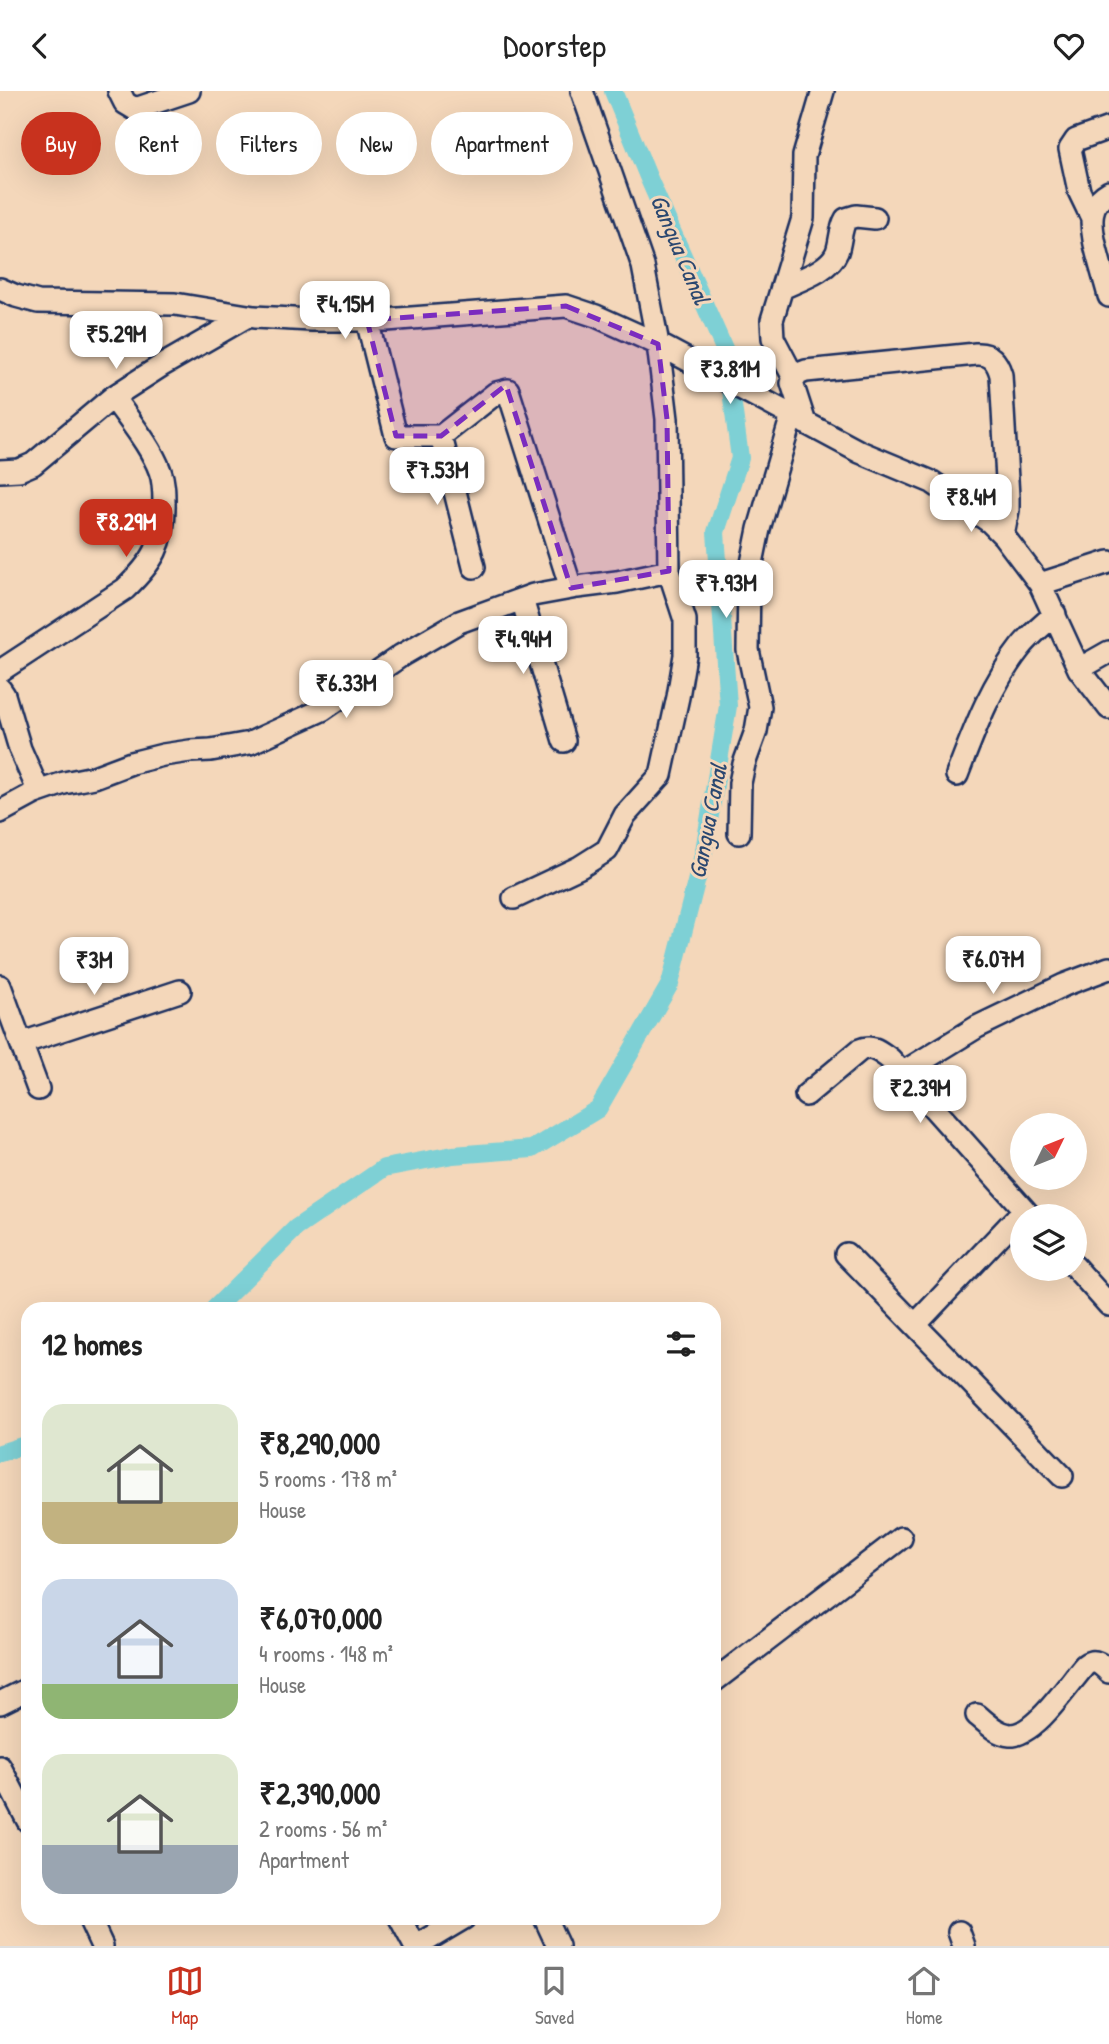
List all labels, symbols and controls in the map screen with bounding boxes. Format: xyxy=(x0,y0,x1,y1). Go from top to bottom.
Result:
text: Doorstep xyxy=(503,24,606,67)
icon: back xyxy=(21,27,59,65)
icon: heart xyxy=(1050,27,1088,65)
chip: Buy xyxy=(21,112,101,175)
chip: Rent xyxy=(115,112,202,175)
chip: Filters xyxy=(216,112,322,175)
chip: New xyxy=(336,112,417,175)
chip: Apartment xyxy=(431,112,573,175)
water label: Gangua Canal xyxy=(643,189,719,311)
pin: ₹4.15M xyxy=(288,281,402,341)
text: ₹4.15M xyxy=(316,288,374,319)
pin: ₹5.29M xyxy=(59,311,173,371)
text: ₹5.29M xyxy=(86,318,146,349)
pin: ₹3.81M xyxy=(673,347,787,406)
text: ₹3.81M xyxy=(700,353,760,384)
pin: ₹7.53M xyxy=(380,447,494,507)
text: ₹7.53M xyxy=(405,454,469,485)
pin: ₹8.4M xyxy=(922,475,1020,534)
text: ₹8.4M xyxy=(946,481,996,512)
pin: ₹8.29M xyxy=(69,499,183,559)
text: ₹8.29M xyxy=(96,506,156,537)
pin: ₹7.93M xyxy=(669,561,783,620)
text: ₹7.93M xyxy=(695,567,757,598)
pin: ₹4.94M xyxy=(466,617,580,676)
text: ₹4.94M xyxy=(494,623,552,654)
pin: ₹6.33M xyxy=(289,661,403,720)
text: ₹6.33M xyxy=(315,667,377,698)
water label: Gangua Canal xyxy=(680,759,735,881)
pin: ₹3M xyxy=(60,937,128,997)
pin: ₹6.07M xyxy=(936,937,1050,996)
text: ₹6.07M xyxy=(962,943,1024,974)
text: ₹3M xyxy=(75,944,113,975)
pin: ₹2.39M xyxy=(863,1065,977,1125)
text: ₹2.39M xyxy=(889,1072,951,1103)
north arrow xyxy=(1010,1113,1087,1190)
map controls xyxy=(1010,1113,1087,1281)
button: layers xyxy=(1010,1204,1087,1281)
text: 12 homes xyxy=(42,1324,142,1364)
icon: filters xyxy=(662,1325,700,1363)
text: ₹8,290,000 xyxy=(259,1423,380,1463)
icon: home xyxy=(98,1432,182,1516)
text: 5 rooms · 178 m² xyxy=(259,1463,397,1494)
text: House xyxy=(259,1494,306,1525)
text: ₹6,070,000 xyxy=(259,1598,382,1638)
icon: home xyxy=(98,1607,182,1691)
text: 4 rooms · 148 m² xyxy=(259,1638,393,1669)
text: House xyxy=(259,1669,306,1700)
text: ₹2,390,000 xyxy=(259,1773,381,1813)
icon: home xyxy=(98,1782,182,1866)
text: 2 rooms · 56 m² xyxy=(259,1813,387,1844)
text: Apartment xyxy=(259,1844,349,1875)
tab: Map xyxy=(166,1962,204,2030)
tab: Saved xyxy=(535,1962,574,2030)
tab: Home xyxy=(905,1962,943,2030)

